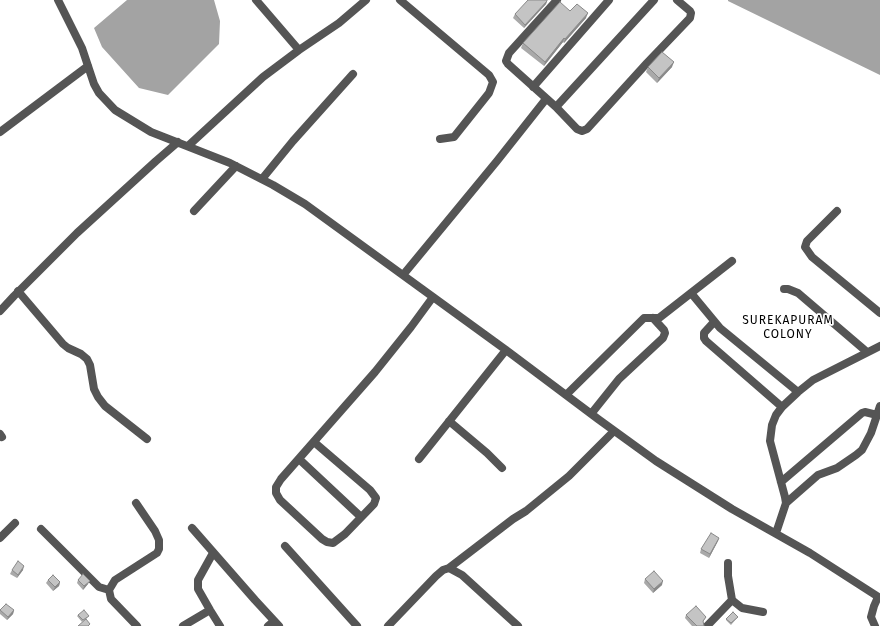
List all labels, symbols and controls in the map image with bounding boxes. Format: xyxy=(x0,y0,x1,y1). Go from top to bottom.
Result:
district label: SUREKAPURAM COLONY xyxy=(742,314,834,342)

